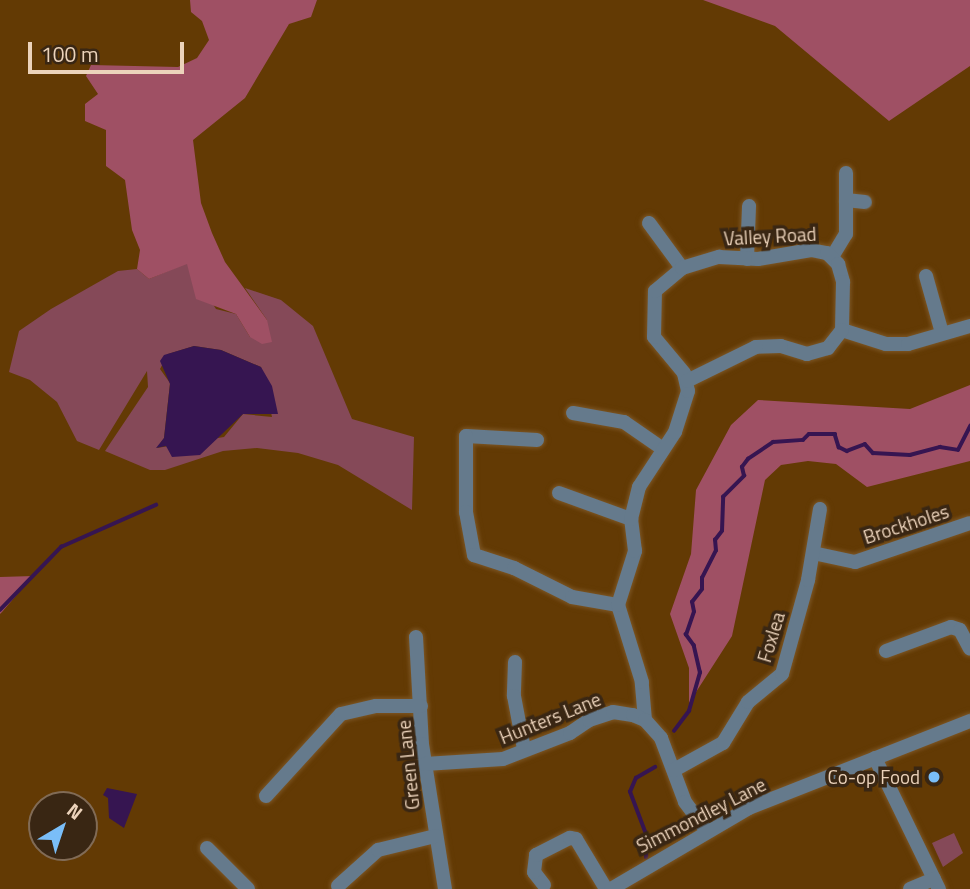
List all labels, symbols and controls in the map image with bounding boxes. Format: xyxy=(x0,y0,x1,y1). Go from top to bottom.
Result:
scale bar xyxy=(32,28,187,72)
text: 100 m xyxy=(41,38,98,70)
street label: Valley Road xyxy=(723,222,817,250)
street label: Brockholes xyxy=(860,499,952,549)
street label: Foxlea xyxy=(753,609,789,665)
street label: Hunters Lane xyxy=(496,687,604,749)
street label: Green Lane xyxy=(392,719,424,811)
place label: Co-op Food xyxy=(828,766,920,788)
marker: Co-op Food xyxy=(926,769,942,785)
street label: Simmondley Lane xyxy=(633,773,769,857)
north arrow xyxy=(28,791,98,861)
text: N xyxy=(61,795,90,826)

